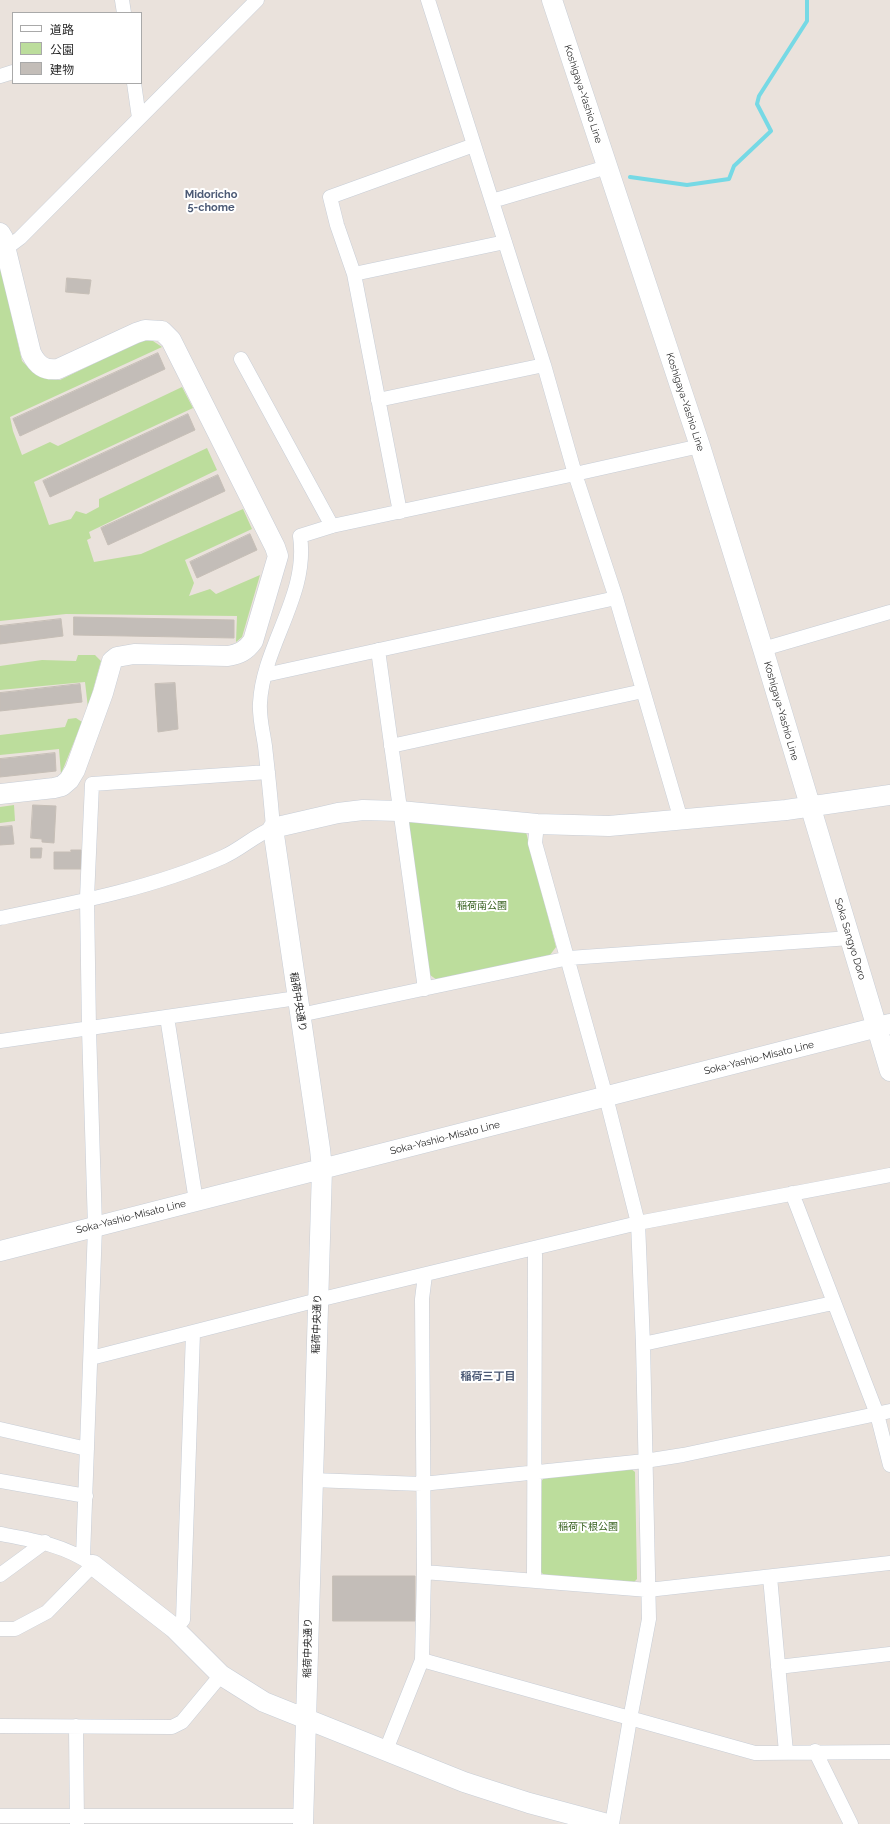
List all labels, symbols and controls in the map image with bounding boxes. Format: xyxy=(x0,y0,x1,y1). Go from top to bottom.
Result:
legend xyxy=(12,12,142,84)
text: 道路 xyxy=(50,23,74,37)
text: 公園 xyxy=(50,43,74,57)
street label: Koshigaya-Yashio Line xyxy=(561,43,605,145)
text: 建物 xyxy=(50,63,74,77)
district label: Midoricho 5-chome xyxy=(185,188,237,214)
street label: Koshigaya-Yashio Line xyxy=(663,351,707,453)
street label: Koshigaya-Yashio Line xyxy=(761,660,801,762)
street label: Soka Sangyo Doro xyxy=(832,897,868,981)
park label: 稲荷南公園 xyxy=(457,900,507,912)
street label: 稲荷中央通り xyxy=(287,971,309,1033)
street label: Soka-Yashio-Misato Line xyxy=(703,1039,815,1077)
street label: Soka-Yashio-Misato Line xyxy=(389,1119,501,1157)
street label: Soka-Yashio-Misato Line xyxy=(75,1198,187,1236)
street label: 稲荷中央通り xyxy=(310,1294,324,1354)
district label: 稲荷三丁目 xyxy=(461,1370,515,1384)
park label: 稲荷下根公園 xyxy=(558,1521,618,1533)
street label: 稲荷中央通り xyxy=(301,1618,315,1678)

